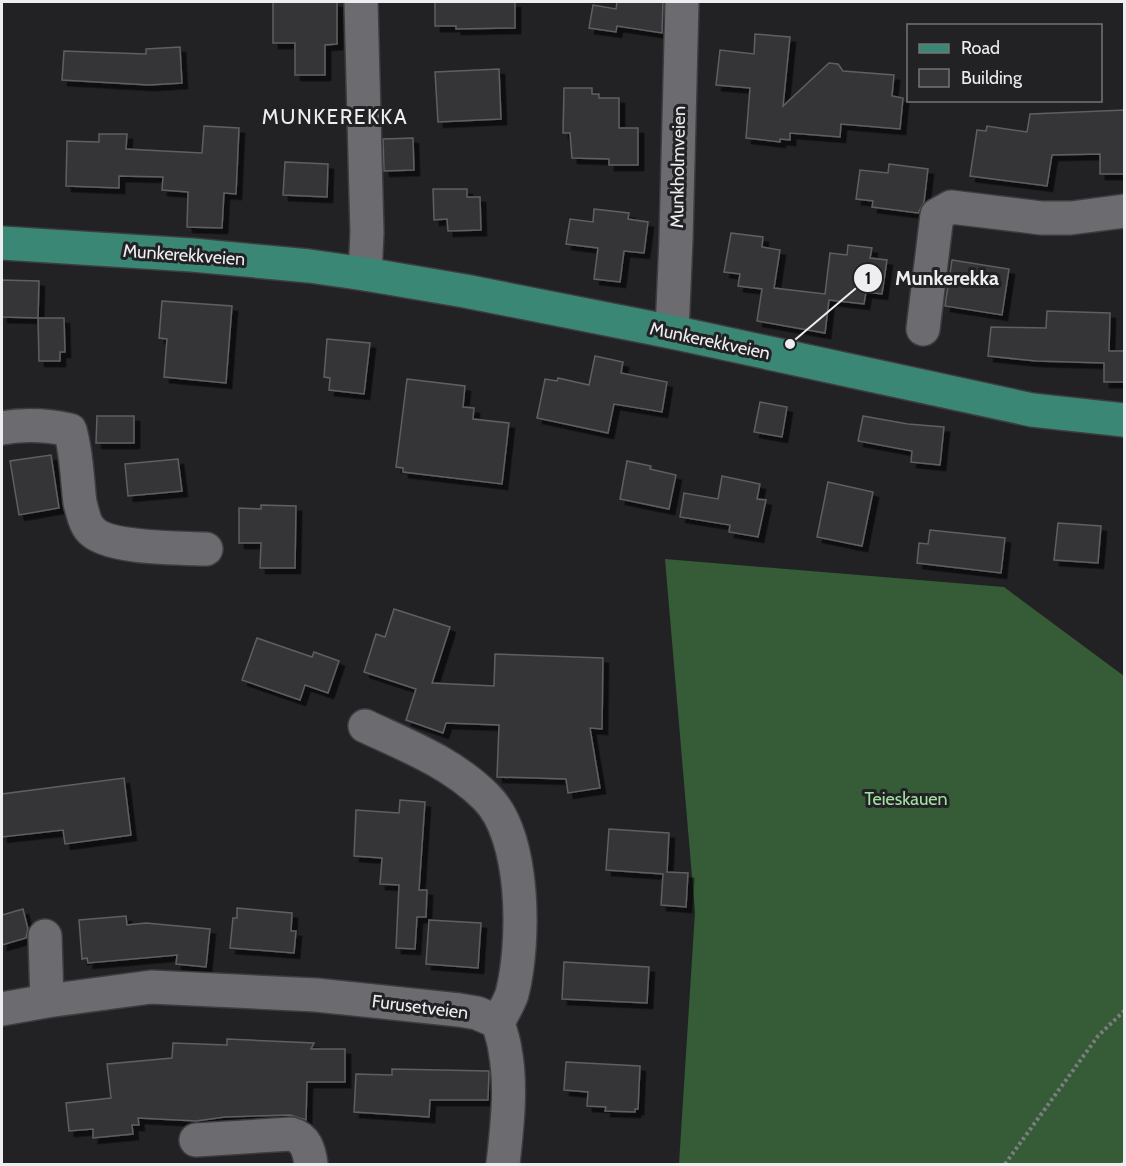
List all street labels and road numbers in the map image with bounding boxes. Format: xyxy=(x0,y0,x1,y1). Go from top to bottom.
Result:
street label: Munkholmveien xyxy=(666,106,690,228)
street label: Munkerekkveien xyxy=(122,240,246,270)
street label: Munkerekkveien xyxy=(648,317,772,365)
street label: Furusetveien xyxy=(371,990,469,1024)

